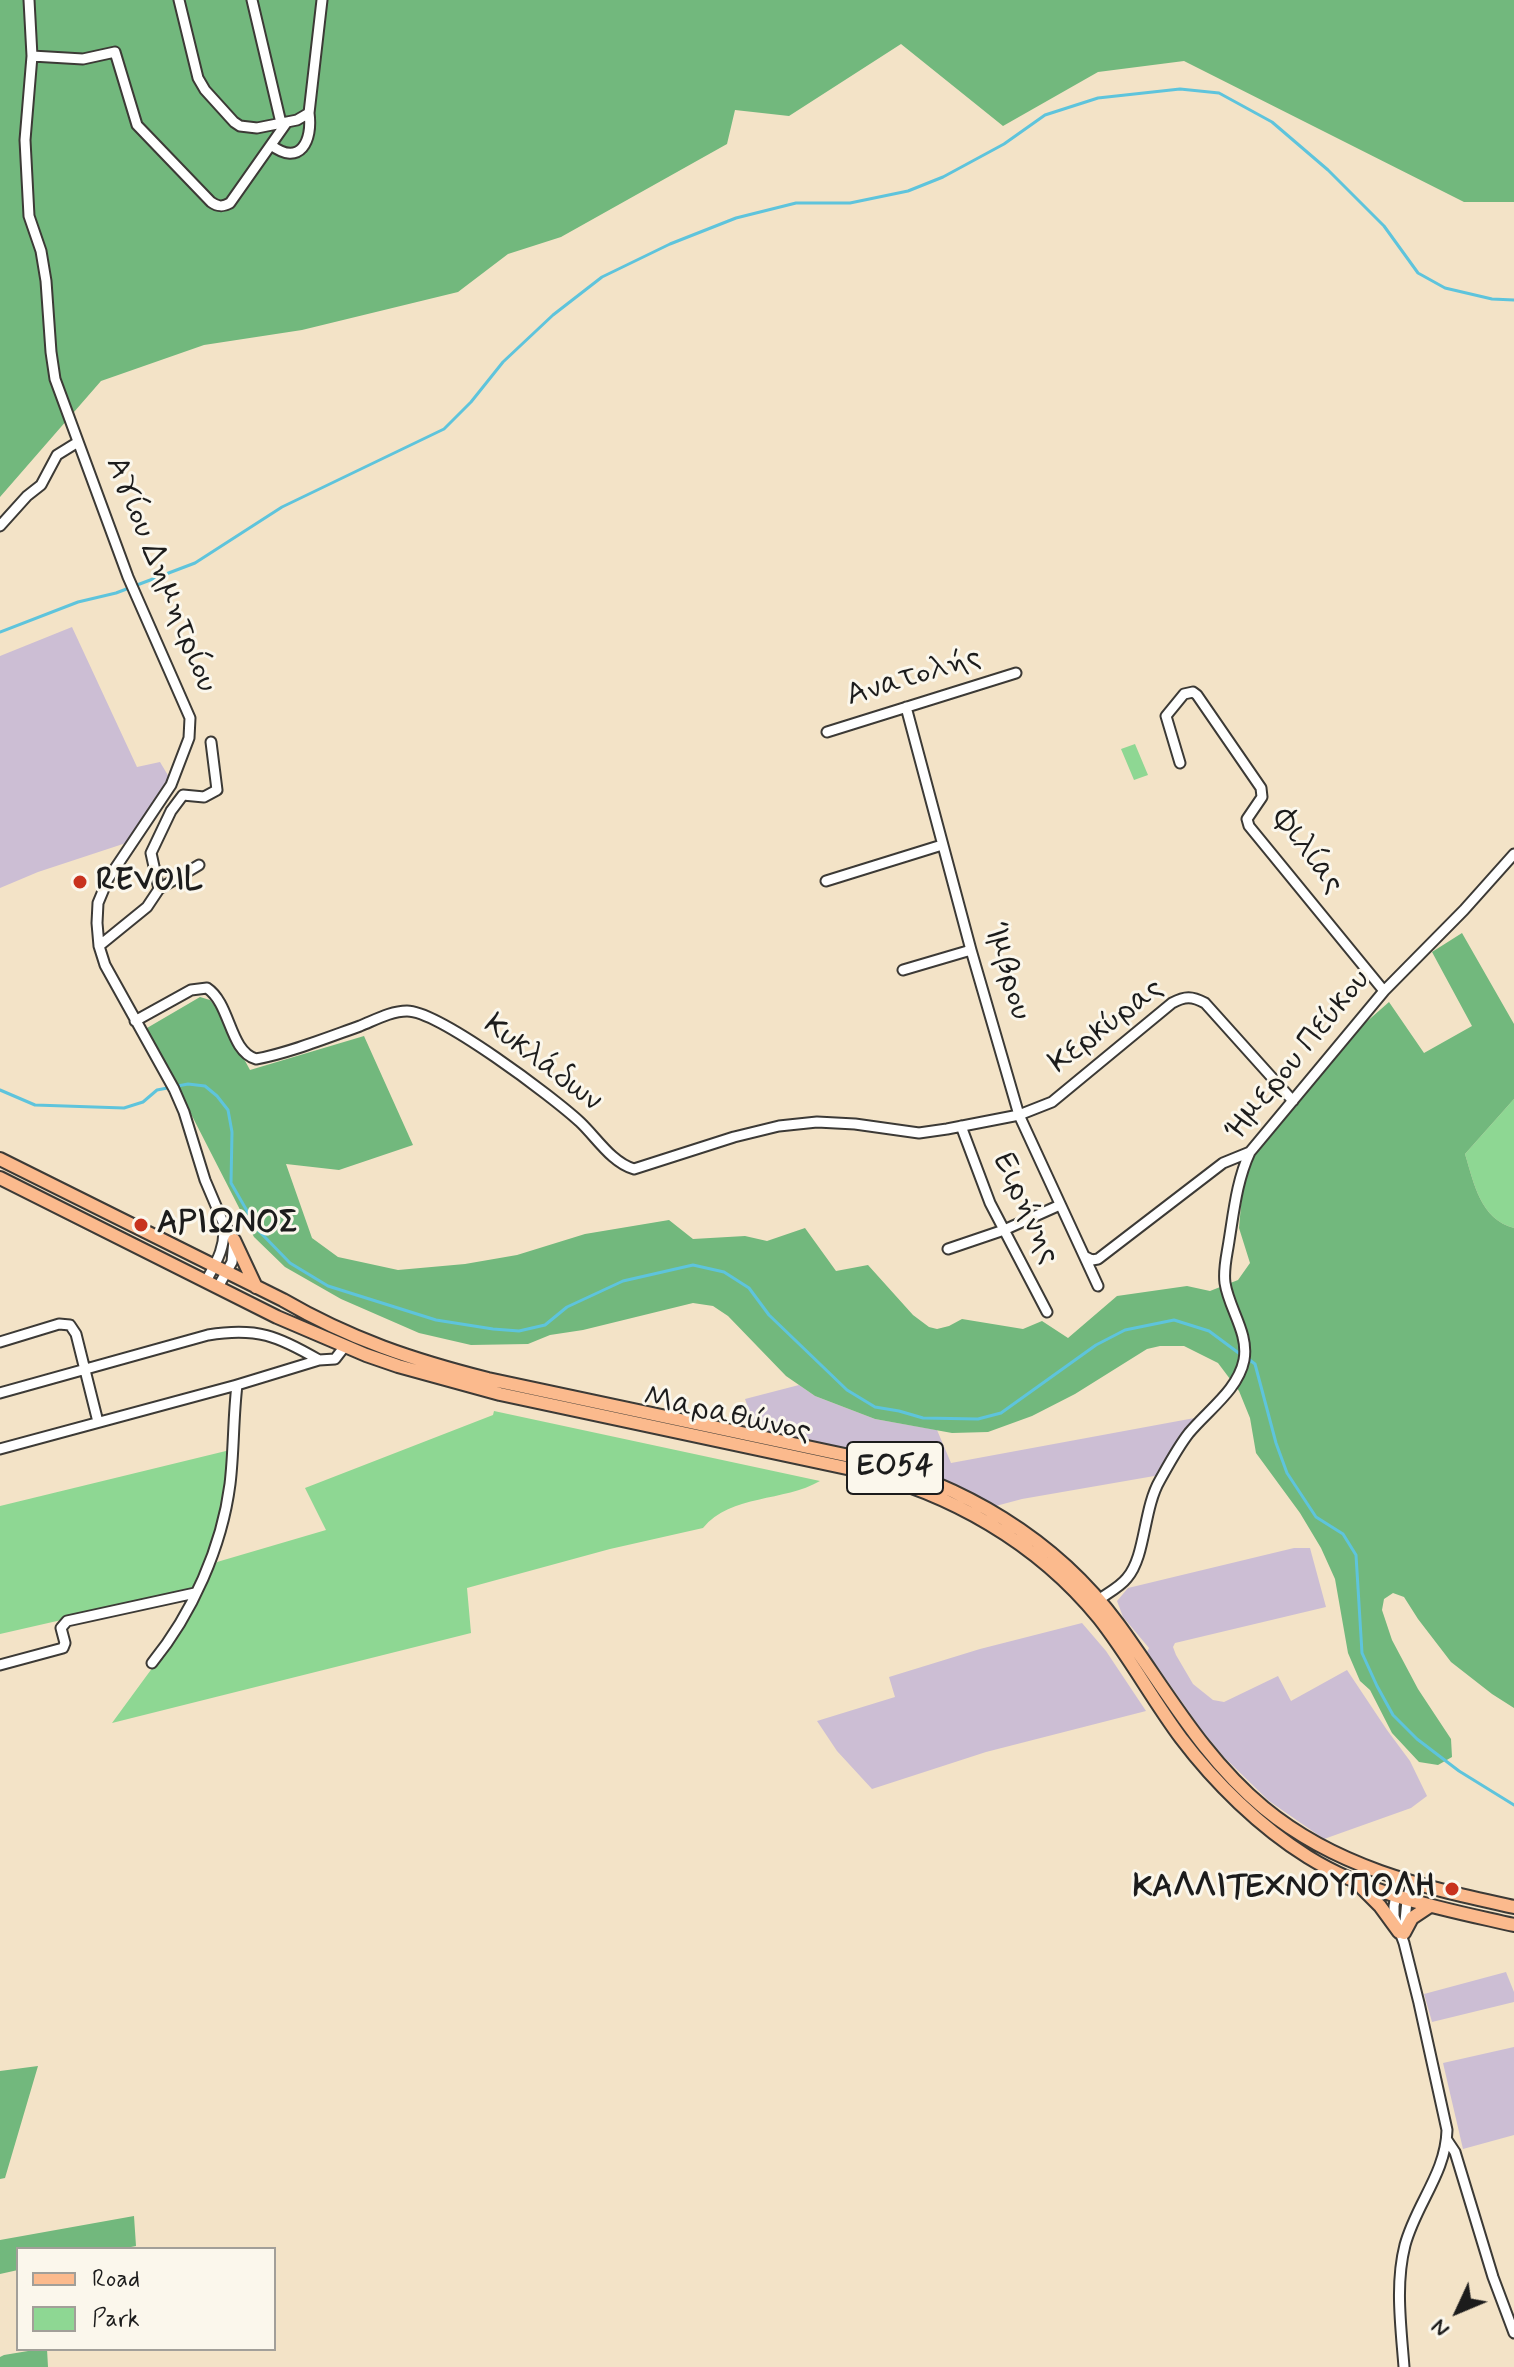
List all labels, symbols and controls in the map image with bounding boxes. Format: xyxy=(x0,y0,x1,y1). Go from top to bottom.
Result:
street label: Αγίου Δημητρίου xyxy=(95,452,225,698)
street label: Ανατολής xyxy=(842,639,986,717)
street label: Φιλίας xyxy=(1263,802,1351,902)
place label: REVOIL xyxy=(96,863,203,901)
marker: REVOIL xyxy=(71,873,89,891)
street label: Ίμβρου xyxy=(973,919,1039,1025)
street label: Ήμερου Πεύκου xyxy=(1218,962,1380,1150)
street label: Κερκύρας xyxy=(1042,970,1172,1084)
street label: Κυκλάδων xyxy=(475,1007,609,1121)
street label: Ειρήνης xyxy=(983,1147,1067,1271)
place label: ΑΡΙΩΝΟΣ xyxy=(157,1206,298,1244)
marker: ΑΡΙΩΝΟΣ xyxy=(132,1216,150,1234)
street label: Μαραθώνος xyxy=(640,1380,814,1452)
road number: ΕΟ54 xyxy=(847,1442,943,1494)
place label: ΚΑΛΛΙΤΕΧΝΟΥΠΟΛΗ xyxy=(1133,1870,1436,1908)
marker: ΚΑΛΛΙΤΕΧΝΟΥΠΟΛΗ xyxy=(1443,1880,1461,1898)
legend xyxy=(16,2247,276,2351)
text: Road xyxy=(92,2264,140,2295)
north arrow xyxy=(1418,2271,1498,2351)
text: Park xyxy=(92,2304,140,2335)
text: N xyxy=(1426,2313,1456,2343)

